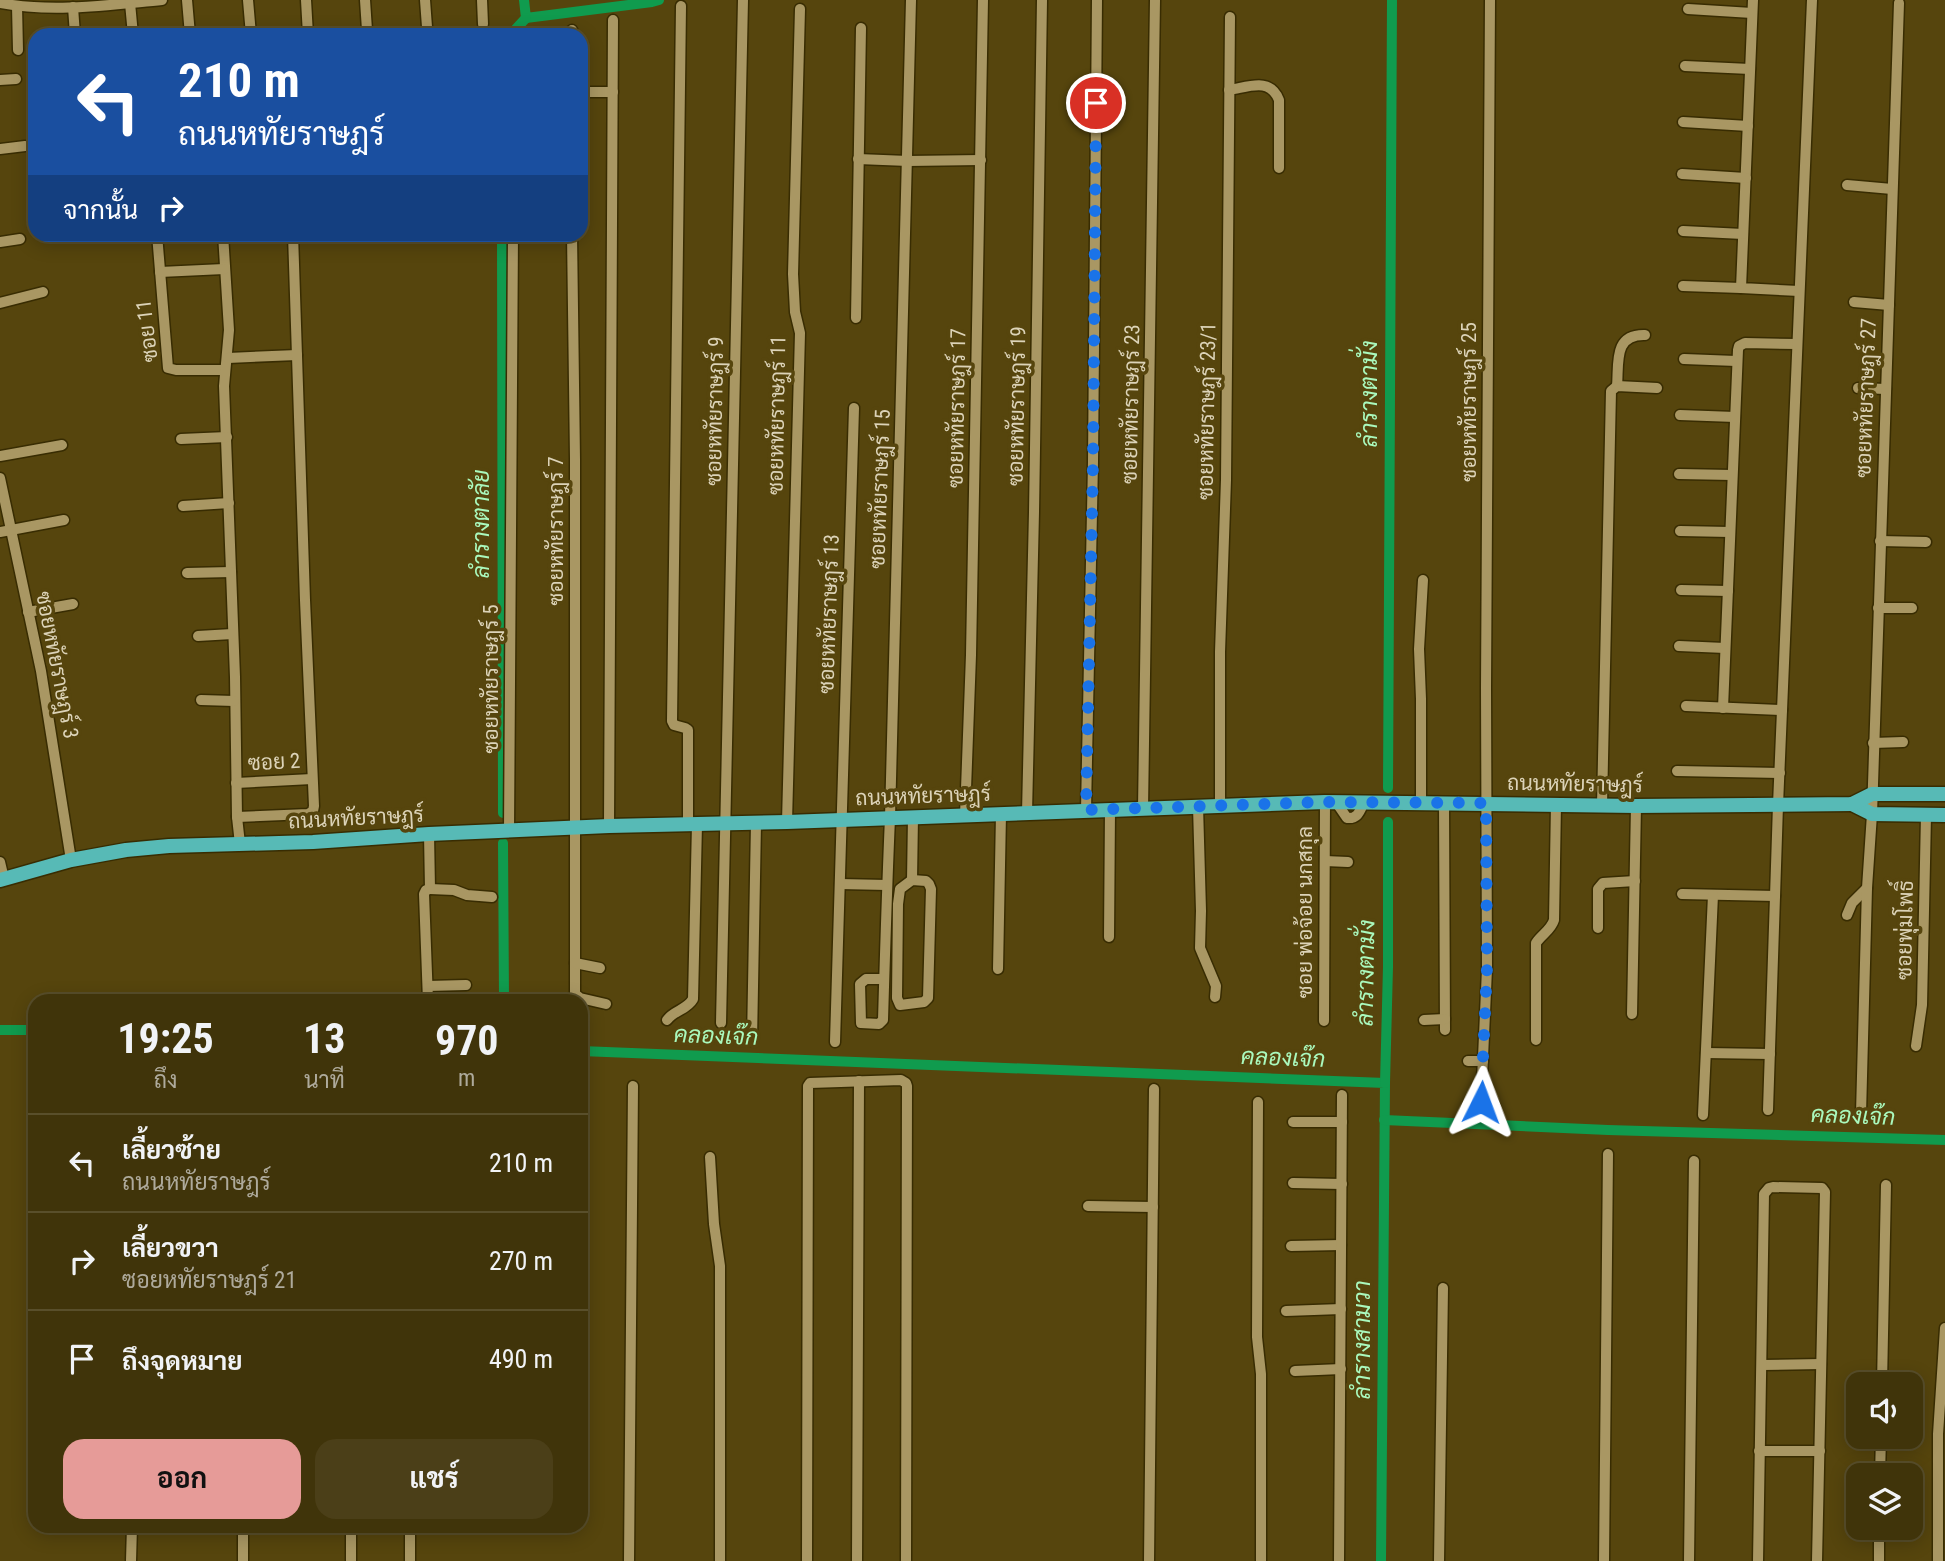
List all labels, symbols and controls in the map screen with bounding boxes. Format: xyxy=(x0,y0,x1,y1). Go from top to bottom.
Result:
text: 210 m xyxy=(178,52,300,109)
icon: left xyxy=(63,56,154,147)
pin xyxy=(1066,73,1126,133)
icon: arrive xyxy=(1077,84,1115,122)
text: ถนนหทัยราษฎร์ xyxy=(178,115,385,153)
icon: right xyxy=(152,189,190,227)
text: จากนั้น xyxy=(63,195,138,225)
street label: ซอย 11 xyxy=(131,298,163,364)
street label: ซอยหทัยราษฎร์ 27 xyxy=(1849,318,1883,478)
street label: ซอยหทัยราษฎร์ 23/1 xyxy=(1191,322,1223,500)
street label: ซอยหทัยราษฎร์ 25 xyxy=(1455,322,1483,482)
street label: ซอยหทัยราษฎร์ 23 xyxy=(1116,324,1146,484)
street label: ซอยหทัยราษฎร์ 19 xyxy=(1002,326,1032,486)
street label: ซอยหทัยราษฎร์ 17 xyxy=(942,328,972,488)
street label: ซอยหทัยราษฎร์ 11 xyxy=(762,335,792,495)
street label: ซอยหทัยราษฎร์ 9 xyxy=(700,336,730,486)
water label: ลำรางตามั่ง xyxy=(1348,341,1383,447)
street label: ซอยหทัยราษฎร์ 15 xyxy=(863,409,897,569)
street label: ซอยหทัยราษฎร์ 7 xyxy=(542,456,570,606)
water label: ลำรางตาลัย xyxy=(467,470,495,578)
street label: ซอยหทัยราษฎร์ 13 xyxy=(812,534,846,694)
street label: ซอยหทัยราษฎร์ 3 xyxy=(29,589,85,741)
street label: ซอยหทัยราษฎร์ 5 xyxy=(477,604,505,754)
street label: ซอย 2 xyxy=(247,749,301,775)
street label: ถนนหทัยราษฎร์ xyxy=(1507,769,1643,799)
street label: ถนนหทัยราษฎร์ xyxy=(855,780,991,812)
street label: ถนนหทัยราษฎร์ xyxy=(288,800,424,836)
street label: ซอย พ่อจ้อย นกสกุล xyxy=(1293,826,1319,998)
street label: ซอยพุ่มโพธิ์ xyxy=(1884,880,1920,980)
water label: ลำรางตามั่ง xyxy=(1344,919,1380,1027)
text: 19:25 xyxy=(117,1014,214,1063)
text: 13 xyxy=(303,1014,346,1063)
text: 970 xyxy=(435,1016,499,1065)
water label: คลองเจ๊ก xyxy=(673,1019,759,1051)
water label: คลองเจ๊ก xyxy=(1240,1041,1326,1073)
text: m xyxy=(458,1065,475,1092)
position arrow xyxy=(1444,1065,1518,1139)
text: ถึง xyxy=(154,1067,177,1094)
text: นาที xyxy=(304,1067,345,1094)
water label: คลองเจ๊ก xyxy=(1810,1099,1896,1131)
text: เลี้ยวซ้าย xyxy=(122,1135,221,1165)
icon: left xyxy=(63,1144,101,1182)
text: 210 m xyxy=(489,1148,553,1178)
text: ถนนหทัยราษฎร์ xyxy=(122,1169,271,1196)
text: เลี้ยวขวา xyxy=(122,1233,219,1263)
icon: right xyxy=(63,1242,101,1280)
text: 270 m xyxy=(489,1246,553,1276)
text: ซอยหทัยราษฎร์ 21 xyxy=(122,1267,297,1294)
water label: ลำรางสามวา xyxy=(1348,1281,1376,1399)
icon: arrive xyxy=(63,1340,101,1378)
text: 490 m xyxy=(489,1344,553,1374)
text: ถึงจุดหมาย xyxy=(122,1346,243,1376)
map controls xyxy=(1846,1372,1923,1540)
button: sound xyxy=(1846,1372,1923,1449)
button: ออก xyxy=(63,1439,301,1519)
button: แชร์ xyxy=(315,1439,553,1519)
button: layers xyxy=(1846,1463,1923,1540)

